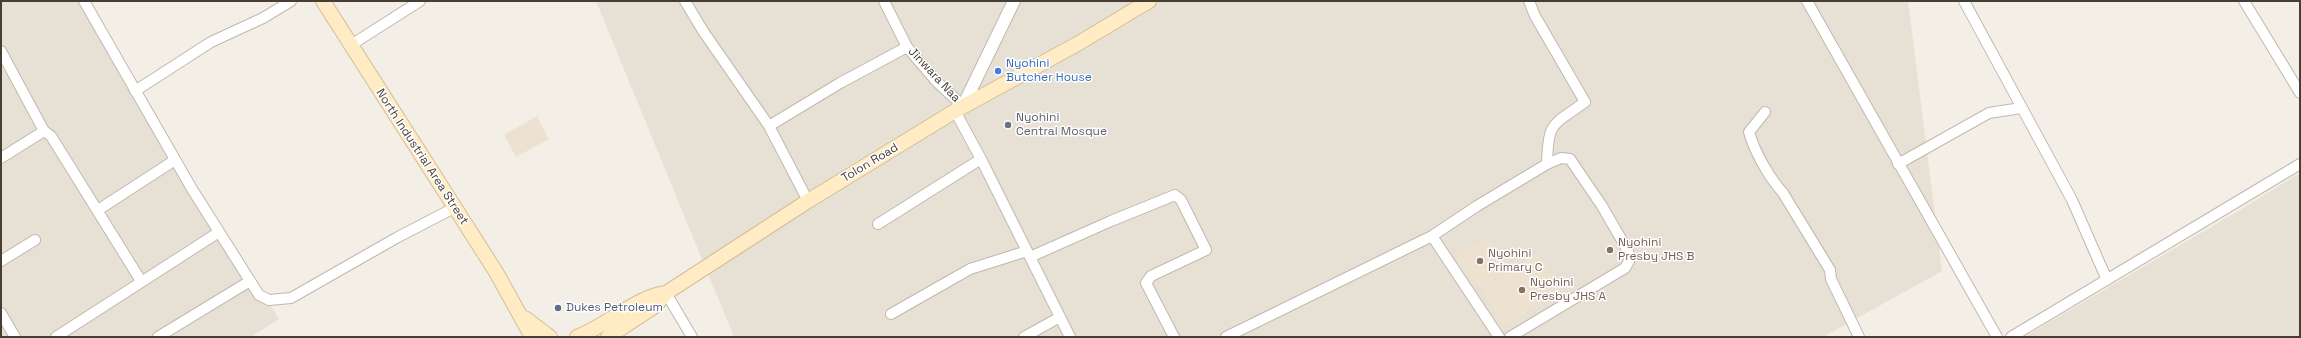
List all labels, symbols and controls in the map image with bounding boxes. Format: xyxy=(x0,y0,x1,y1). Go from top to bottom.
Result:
street label: Jinwara Naa xyxy=(905,45,963,105)
place label: Nyohini Butcher House xyxy=(1006,57,1092,85)
marker: Nyohini Butcher House xyxy=(993,66,1003,76)
street label: North Industrial Area Street xyxy=(373,86,471,228)
place label: Nyohini Central Mosque xyxy=(1016,111,1107,139)
marker: Nyohini Central Mosque xyxy=(1003,120,1013,130)
street label: Tolon Road xyxy=(839,140,901,186)
place label: Nyohini Presby JHS B xyxy=(1618,236,1694,264)
marker: Nyohini Presby JHS B xyxy=(1605,245,1615,255)
place label: Nyohini Primary C xyxy=(1488,247,1543,275)
marker: Nyohini Primary C xyxy=(1475,256,1485,266)
place label: Nyohini Presby JHS A xyxy=(1530,276,1606,304)
marker: Nyohini Presby JHS A xyxy=(1517,285,1527,295)
place label: Dukes Petroleum xyxy=(566,301,663,315)
marker: Dukes Petroleum xyxy=(553,303,563,313)

